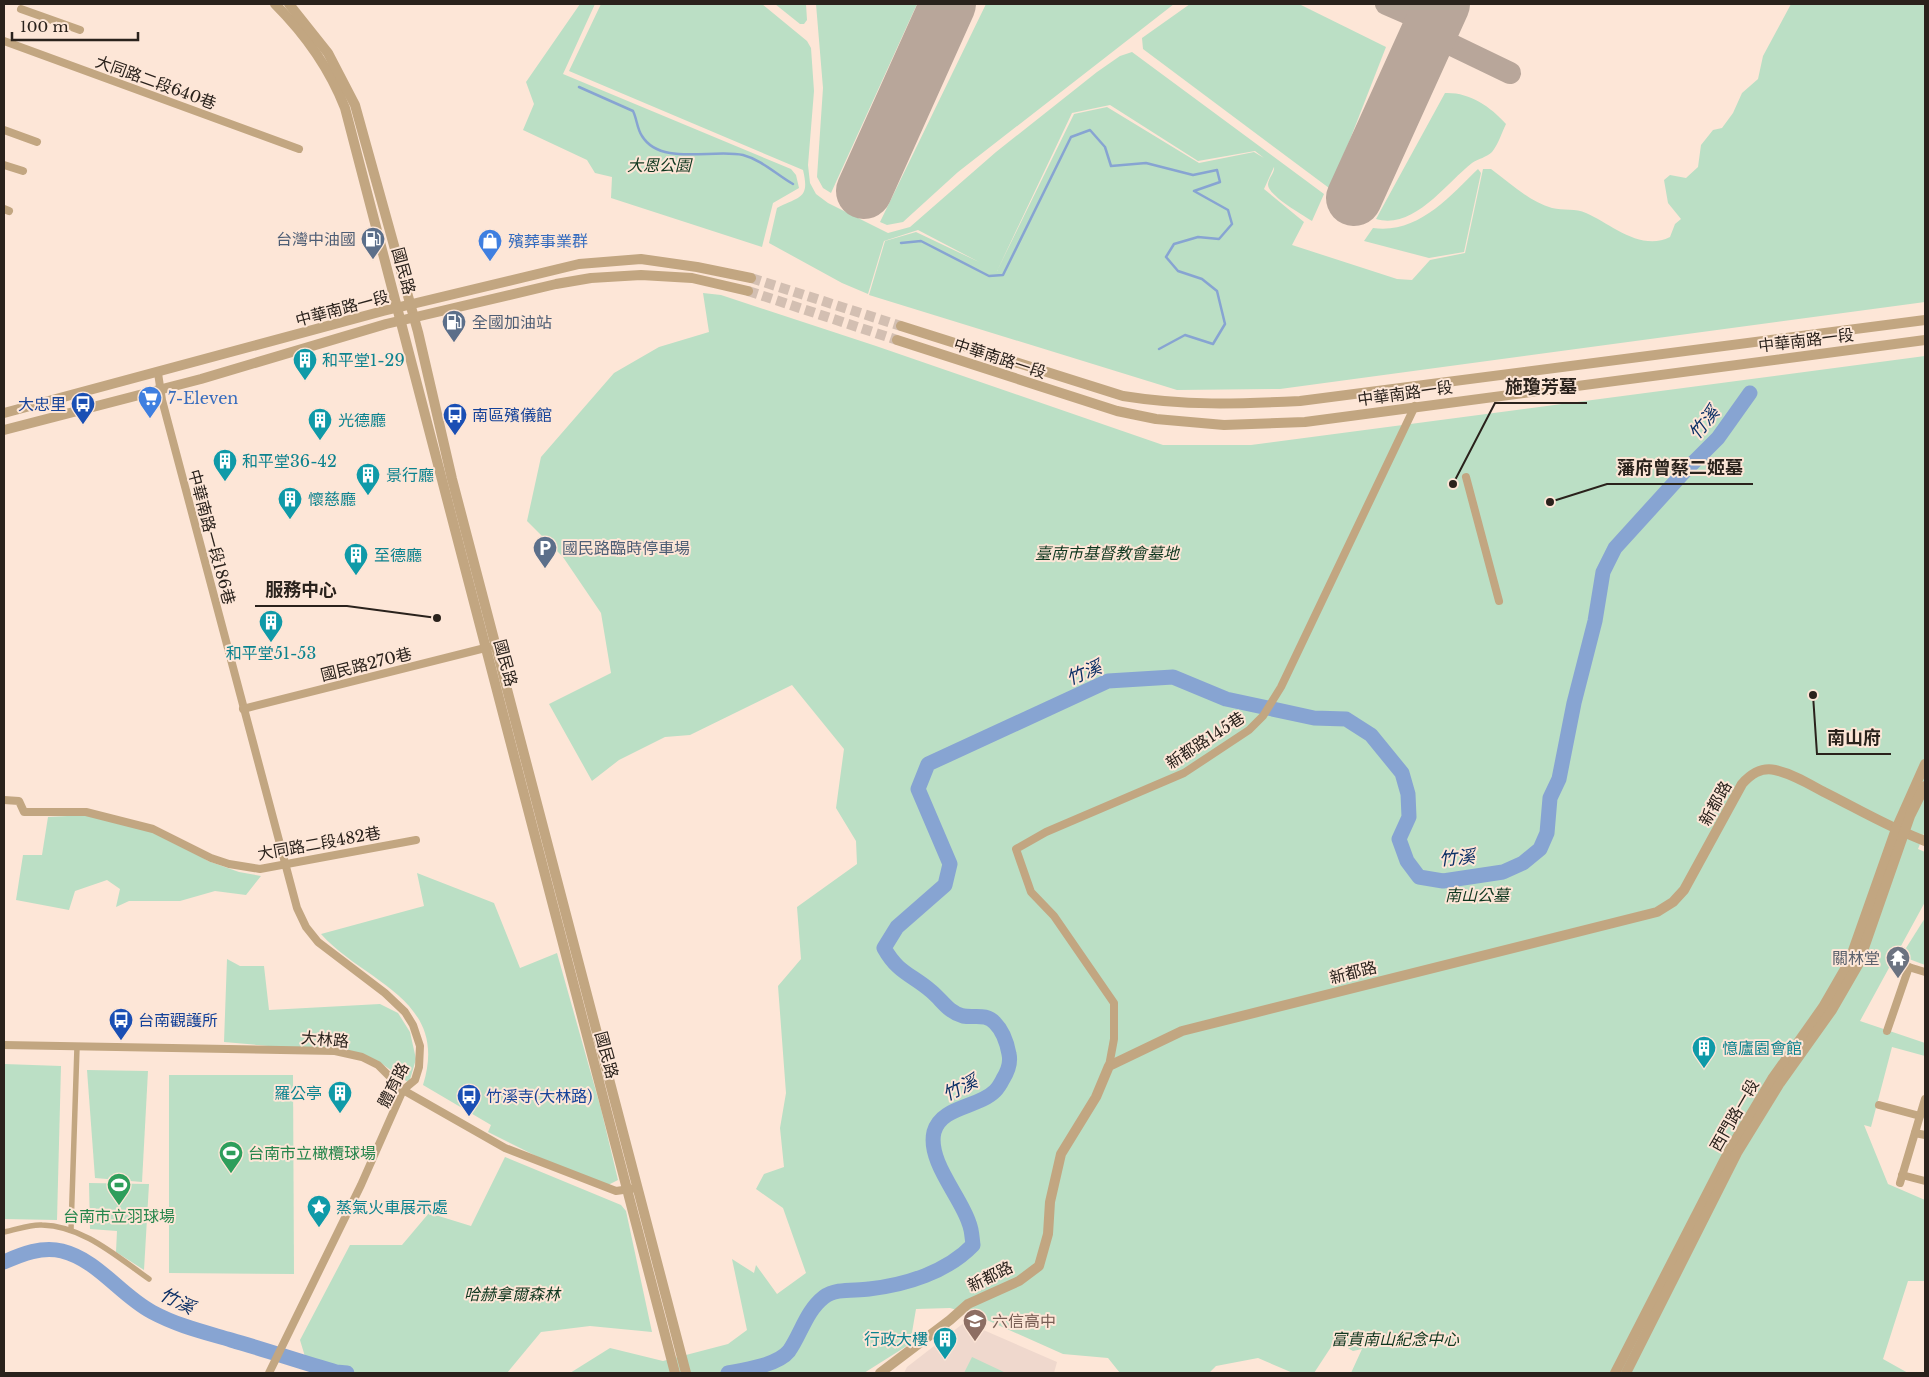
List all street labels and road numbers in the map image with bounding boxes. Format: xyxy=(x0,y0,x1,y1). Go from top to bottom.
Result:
street label: 大同路二段640巷 xyxy=(93,51,219,113)
street label: 國民路 xyxy=(388,245,420,297)
street label: 中華南路一段 xyxy=(293,286,391,330)
street label: 中華南路一段 xyxy=(1757,324,1855,356)
street label: 中華南路一段 xyxy=(951,334,1049,382)
street label: 中華南路一段 xyxy=(1356,376,1454,410)
street label: 中華南路一段186巷 xyxy=(184,467,240,607)
street label: 國民路 xyxy=(490,637,522,689)
street label: 國民路270巷 xyxy=(318,643,414,685)
street label: 新都路145巷 xyxy=(1162,707,1248,773)
street label: 新都路 xyxy=(1695,777,1735,829)
street label: 大同路二段482巷 xyxy=(256,822,382,864)
street label: 新都路 xyxy=(1327,956,1379,988)
street label: 大林路 xyxy=(300,1027,350,1051)
street label: 國民路 xyxy=(591,1029,623,1081)
street label: 體育路 xyxy=(373,1059,413,1111)
street label: 西門路一段 xyxy=(1705,1075,1763,1155)
street label: 新都路 xyxy=(964,1256,1016,1296)

